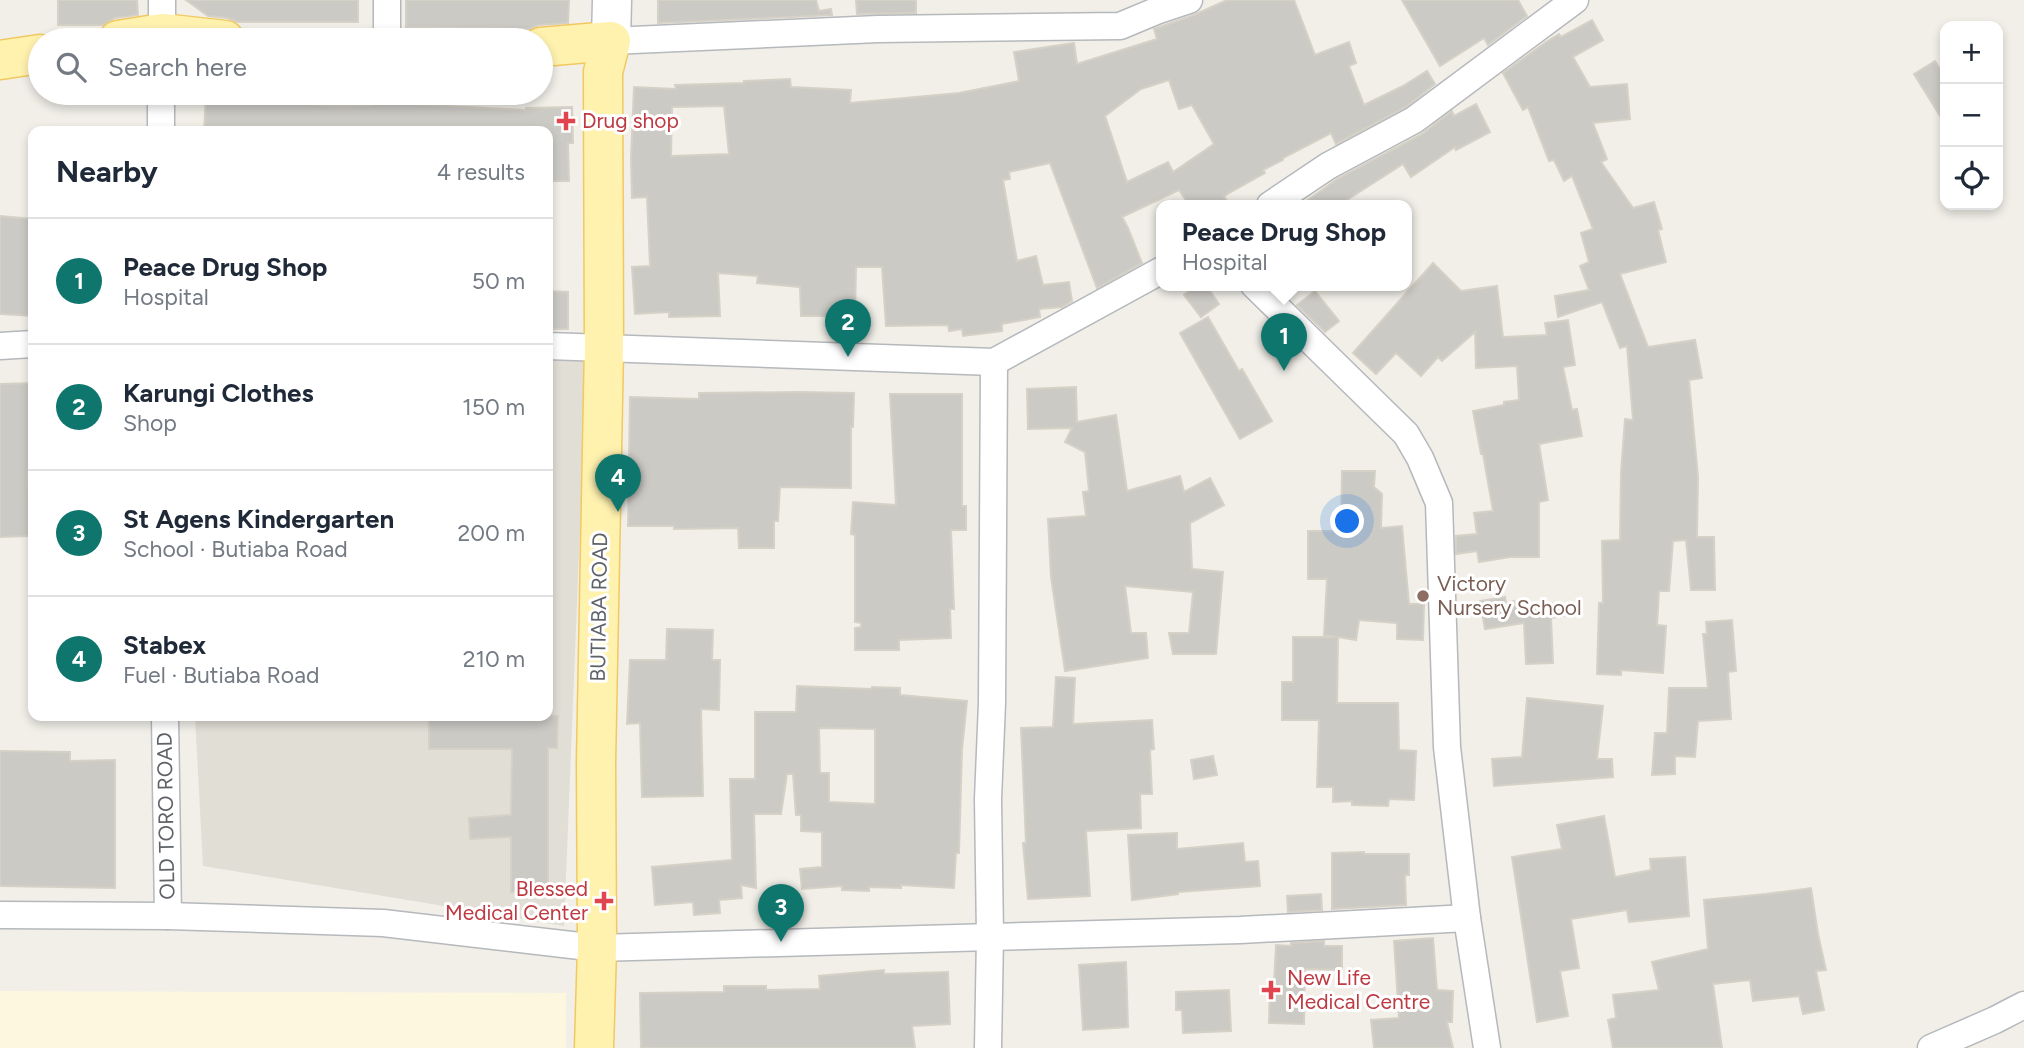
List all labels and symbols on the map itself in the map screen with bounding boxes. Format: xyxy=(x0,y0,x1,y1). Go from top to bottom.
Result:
place label: Drug shop xyxy=(582,108,679,133)
marker: Drug shop xyxy=(556,111,576,131)
pin: 2 xyxy=(825,299,871,357)
pin: 1 xyxy=(1261,313,1307,371)
pin: 4 xyxy=(595,454,641,512)
your location xyxy=(1330,504,1364,538)
street label: BUTIABA ROAD xyxy=(585,532,612,682)
place label: Victory Nursery School xyxy=(1437,571,1582,620)
marker: Victory Nursery School xyxy=(1415,588,1431,604)
street label: OLD TORO ROAD xyxy=(152,732,179,900)
place label: Blessed Medical Center xyxy=(445,876,588,925)
pin: 3 xyxy=(758,884,804,942)
marker: Blessed Medical Center xyxy=(594,891,614,911)
place label: New Life Medical Centre xyxy=(1287,965,1430,1014)
marker: New Life Medical Centre xyxy=(1261,980,1281,1000)

